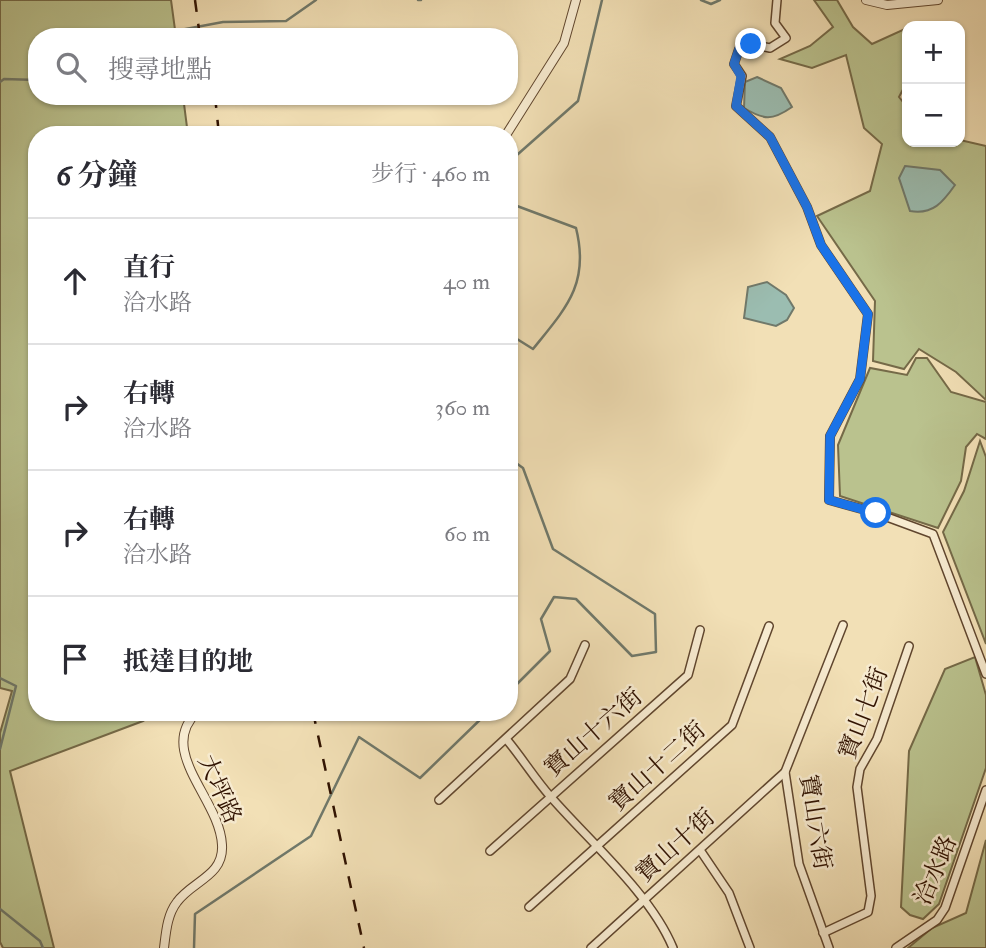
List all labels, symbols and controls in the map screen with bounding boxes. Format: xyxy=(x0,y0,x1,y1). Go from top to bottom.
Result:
map controls xyxy=(902,21,965,147)
button: + xyxy=(902,21,965,84)
search box xyxy=(28,28,518,105)
route end xyxy=(735,28,766,59)
icon: search xyxy=(52,48,90,86)
text: 搜尋地點 xyxy=(108,54,212,86)
button: − xyxy=(902,84,965,147)
text: 6 分鐘 xyxy=(56,157,137,194)
text: 步行 · 460 m xyxy=(371,159,490,188)
text: 直行 xyxy=(123,252,175,284)
icon: ahead xyxy=(56,262,94,300)
text: 40 m xyxy=(443,267,490,296)
text: 洽水路 xyxy=(123,288,192,317)
text: 右轉 xyxy=(123,378,175,410)
icon: right xyxy=(56,388,94,426)
text: 360 m xyxy=(435,393,490,422)
text: 洽水路 xyxy=(123,414,192,443)
route start xyxy=(860,497,891,528)
text: 右轉 xyxy=(123,504,175,536)
icon: right xyxy=(56,514,94,552)
text: 60 m xyxy=(444,519,490,548)
text: 洽水路 xyxy=(123,540,192,569)
icon: arrive xyxy=(56,640,94,678)
text: 抵達目的地 xyxy=(123,646,253,678)
street label: 寶山七街 xyxy=(832,663,895,764)
street label: 寶山十六街 xyxy=(538,681,649,783)
street label: 寶山十二街 xyxy=(602,715,712,818)
street label: 大坪路 xyxy=(191,750,248,828)
street label: 寶山六街 xyxy=(793,772,838,872)
street label: 寶山十街 xyxy=(629,802,721,889)
street label: 洽水路 xyxy=(907,831,964,909)

